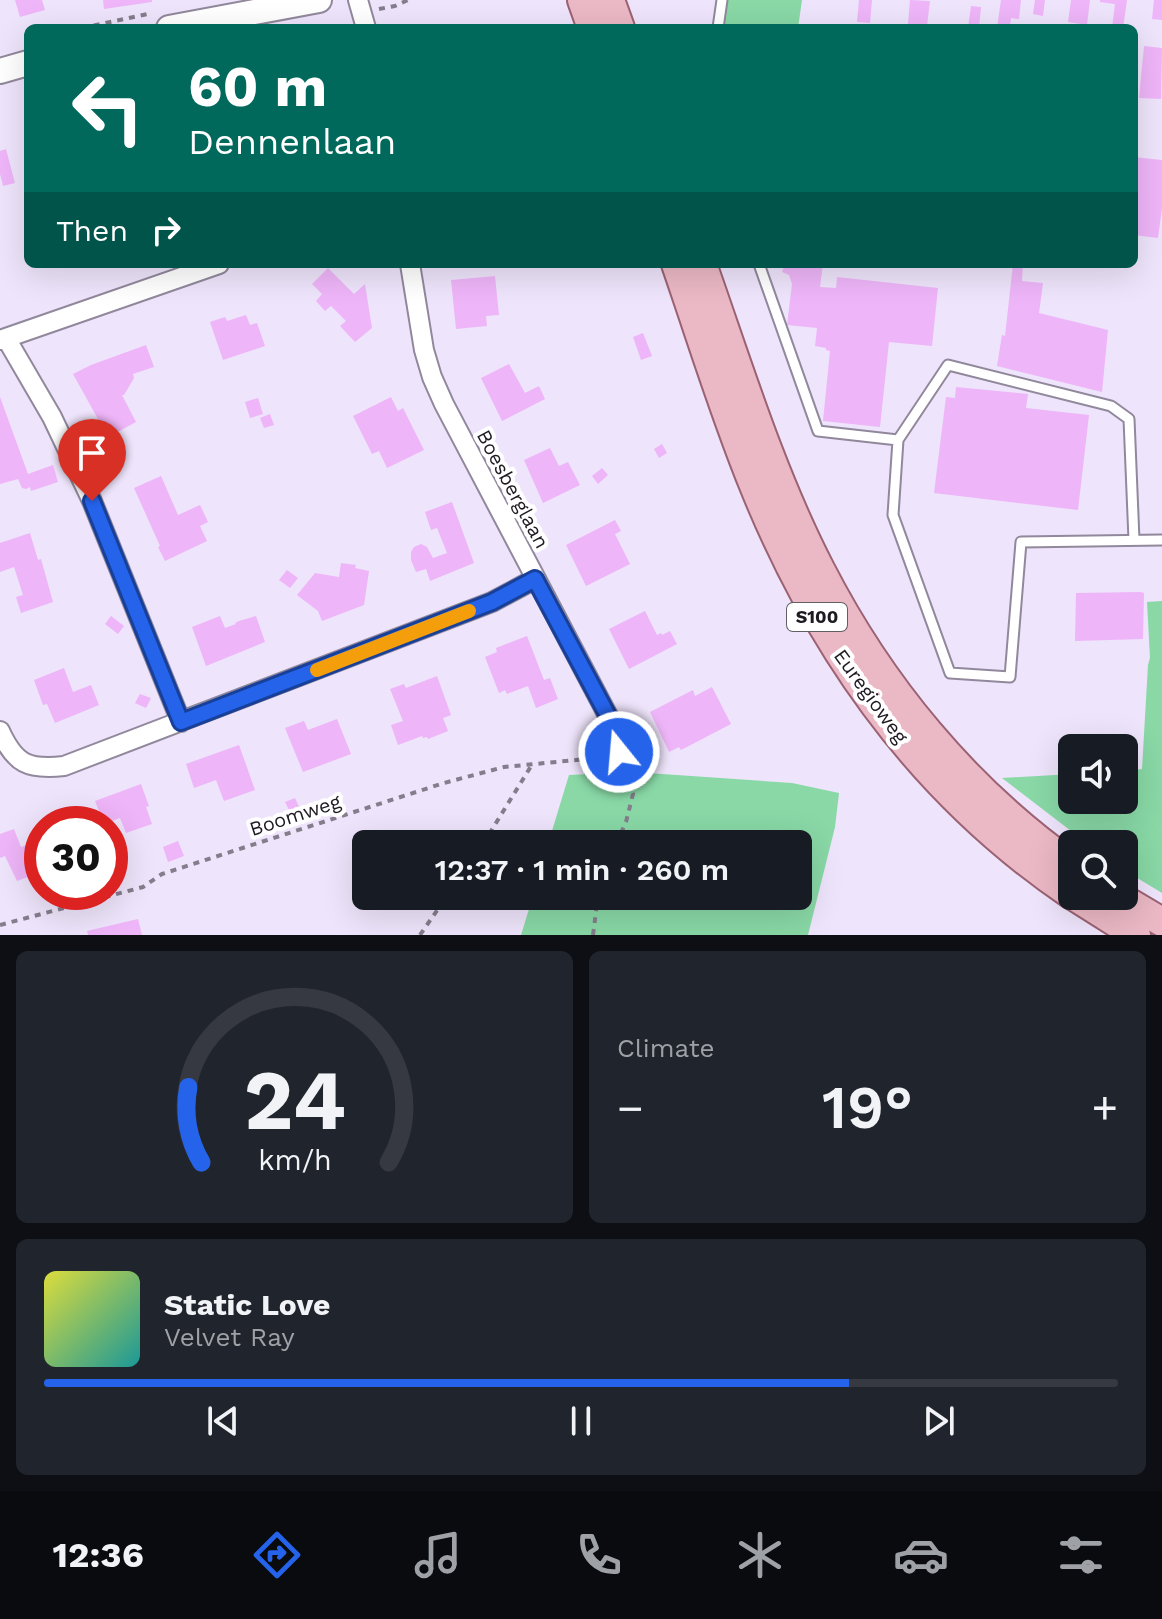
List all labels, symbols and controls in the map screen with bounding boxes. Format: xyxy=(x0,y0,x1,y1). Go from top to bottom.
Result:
text: 60 m xyxy=(188,54,327,120)
icon: left xyxy=(56,56,160,160)
text: Dennenlaan xyxy=(188,121,396,163)
icon: right xyxy=(144,208,188,252)
text: Then xyxy=(56,213,128,248)
pin xyxy=(58,419,126,501)
street label: Boesberglaan xyxy=(472,426,554,552)
icon: arrive xyxy=(70,431,114,475)
road number: S100 xyxy=(787,603,847,631)
street label: Euregioweg xyxy=(829,644,913,748)
position arrow xyxy=(577,710,661,794)
map controls xyxy=(1058,734,1138,910)
button: sound xyxy=(1058,734,1138,814)
street label: Boomweg xyxy=(246,789,344,841)
speed limit sign: 30 xyxy=(24,806,128,910)
button: search xyxy=(1058,830,1138,910)
text: 12:37 · 1 min · 260 m xyxy=(435,852,729,887)
text: Climate xyxy=(617,1033,715,1063)
text: 24 xyxy=(243,1052,346,1149)
text: 19° xyxy=(822,1072,913,1143)
text: − xyxy=(617,1082,644,1134)
text: + xyxy=(1091,1082,1118,1134)
text: km/h xyxy=(258,1143,331,1177)
text: Static Love xyxy=(164,1287,330,1322)
text: Velvet Ray xyxy=(164,1322,295,1352)
icon: previous xyxy=(201,1399,245,1443)
icon: pause xyxy=(559,1399,603,1443)
icon: next xyxy=(917,1399,961,1443)
icon: directions xyxy=(249,1527,305,1583)
icon: music xyxy=(410,1527,466,1583)
icon: phone xyxy=(571,1527,627,1583)
icon: climate xyxy=(732,1527,788,1583)
icon: car xyxy=(893,1527,949,1583)
icon: filters xyxy=(1053,1527,1109,1583)
text: 12:36 xyxy=(52,1534,144,1576)

